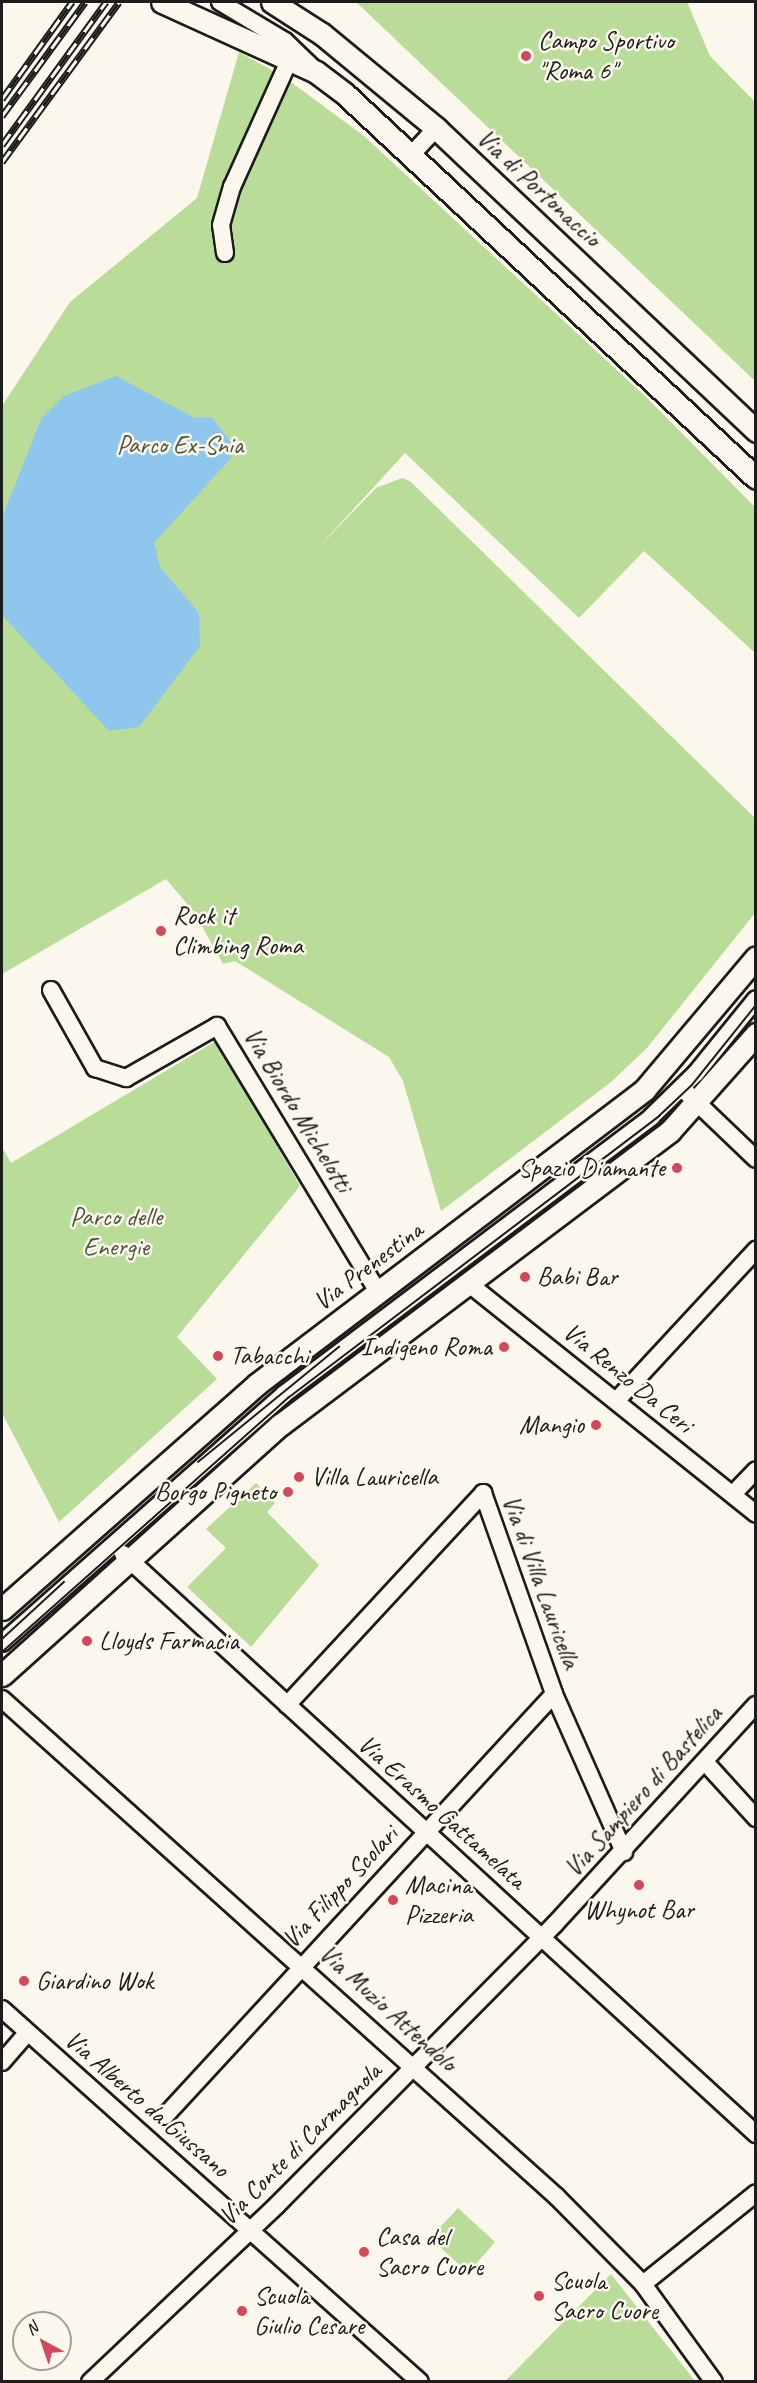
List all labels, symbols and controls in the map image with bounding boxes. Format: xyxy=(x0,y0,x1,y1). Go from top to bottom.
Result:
place label: Campo Sportivo "Roma 6" xyxy=(538,25,674,86)
marker: Campo Sportivo "Roma 6" xyxy=(519,49,533,63)
street label: Via di Portonaccio xyxy=(471,123,607,253)
park label: Parco Ex-Snia xyxy=(117,429,243,461)
place label: Rock it Climbing Roma xyxy=(173,900,302,962)
marker: Rock it Climbing Roma xyxy=(154,924,168,938)
street label: Via Biordo Michelotti xyxy=(237,1022,359,1198)
place label: Spazio Diamante xyxy=(518,1152,665,1184)
marker: Spazio Diamante xyxy=(670,1161,684,1175)
park label: Parco delle Energie xyxy=(70,1201,162,1262)
street label: Via Prenestina xyxy=(307,1215,429,1317)
place label: Babi Bar xyxy=(537,1261,619,1293)
marker: Babi Bar xyxy=(518,1270,532,1284)
street label: Via Renzo Da Ceri xyxy=(556,1316,700,1440)
place label: Indigeno Roma xyxy=(362,1331,492,1363)
place label: Tabacchi xyxy=(230,1340,308,1372)
marker: Indigeno Roma xyxy=(497,1340,511,1354)
marker: Tabacchi xyxy=(211,1349,225,1363)
place label: Mangio xyxy=(519,1409,584,1441)
marker: Mangio xyxy=(589,1418,603,1432)
place label: Villa Lauricella xyxy=(311,1461,437,1493)
marker: Villa Lauricella xyxy=(292,1470,306,1484)
place label: Borgo Pigneto xyxy=(155,1476,276,1508)
marker: Borgo Pigneto xyxy=(281,1485,295,1499)
street label: Via di Villa Lauricella xyxy=(495,1491,587,1673)
place label: Lloyds Farmacia xyxy=(99,1625,242,1657)
marker: Lloyds Farmacia xyxy=(80,1634,94,1648)
street label: Via Sampiero di Bastelica xyxy=(557,1698,729,1884)
street label: Via Erasmo Gattamelata xyxy=(351,1728,533,1896)
street label: Via Filippo Scolari xyxy=(276,1820,404,1954)
place label: Macina Pizzeria xyxy=(405,1869,473,1930)
marker: Whynot Bar xyxy=(632,1878,646,1892)
marker: Macina Pizzeria xyxy=(386,1893,400,1907)
place label: Whynot Bar xyxy=(584,1894,694,1926)
street label: Via Muzio Attendolo xyxy=(313,1938,463,2078)
place label: Giardino Wok xyxy=(36,1965,153,1997)
marker: Giardino Wok xyxy=(17,1974,31,1988)
street label: Via Alberto da Giussano xyxy=(58,2024,236,2184)
street label: Via Conte di Carmagnola xyxy=(212,2056,388,2232)
place label: Casa del Sacro Cuore xyxy=(376,2221,482,2282)
marker: Casa del Sacro Cuore xyxy=(357,2245,371,2259)
place label: Scuola Sacro Cuore xyxy=(551,2265,657,2326)
place label: Scuola Giulio Cesare xyxy=(254,2280,364,2342)
marker: Scuola Sacro Cuore xyxy=(532,2289,546,2303)
marker: Scuola Giulio Cesare xyxy=(235,2304,249,2318)
north arrow xyxy=(12,2311,72,2371)
text: N xyxy=(21,2318,42,2340)

